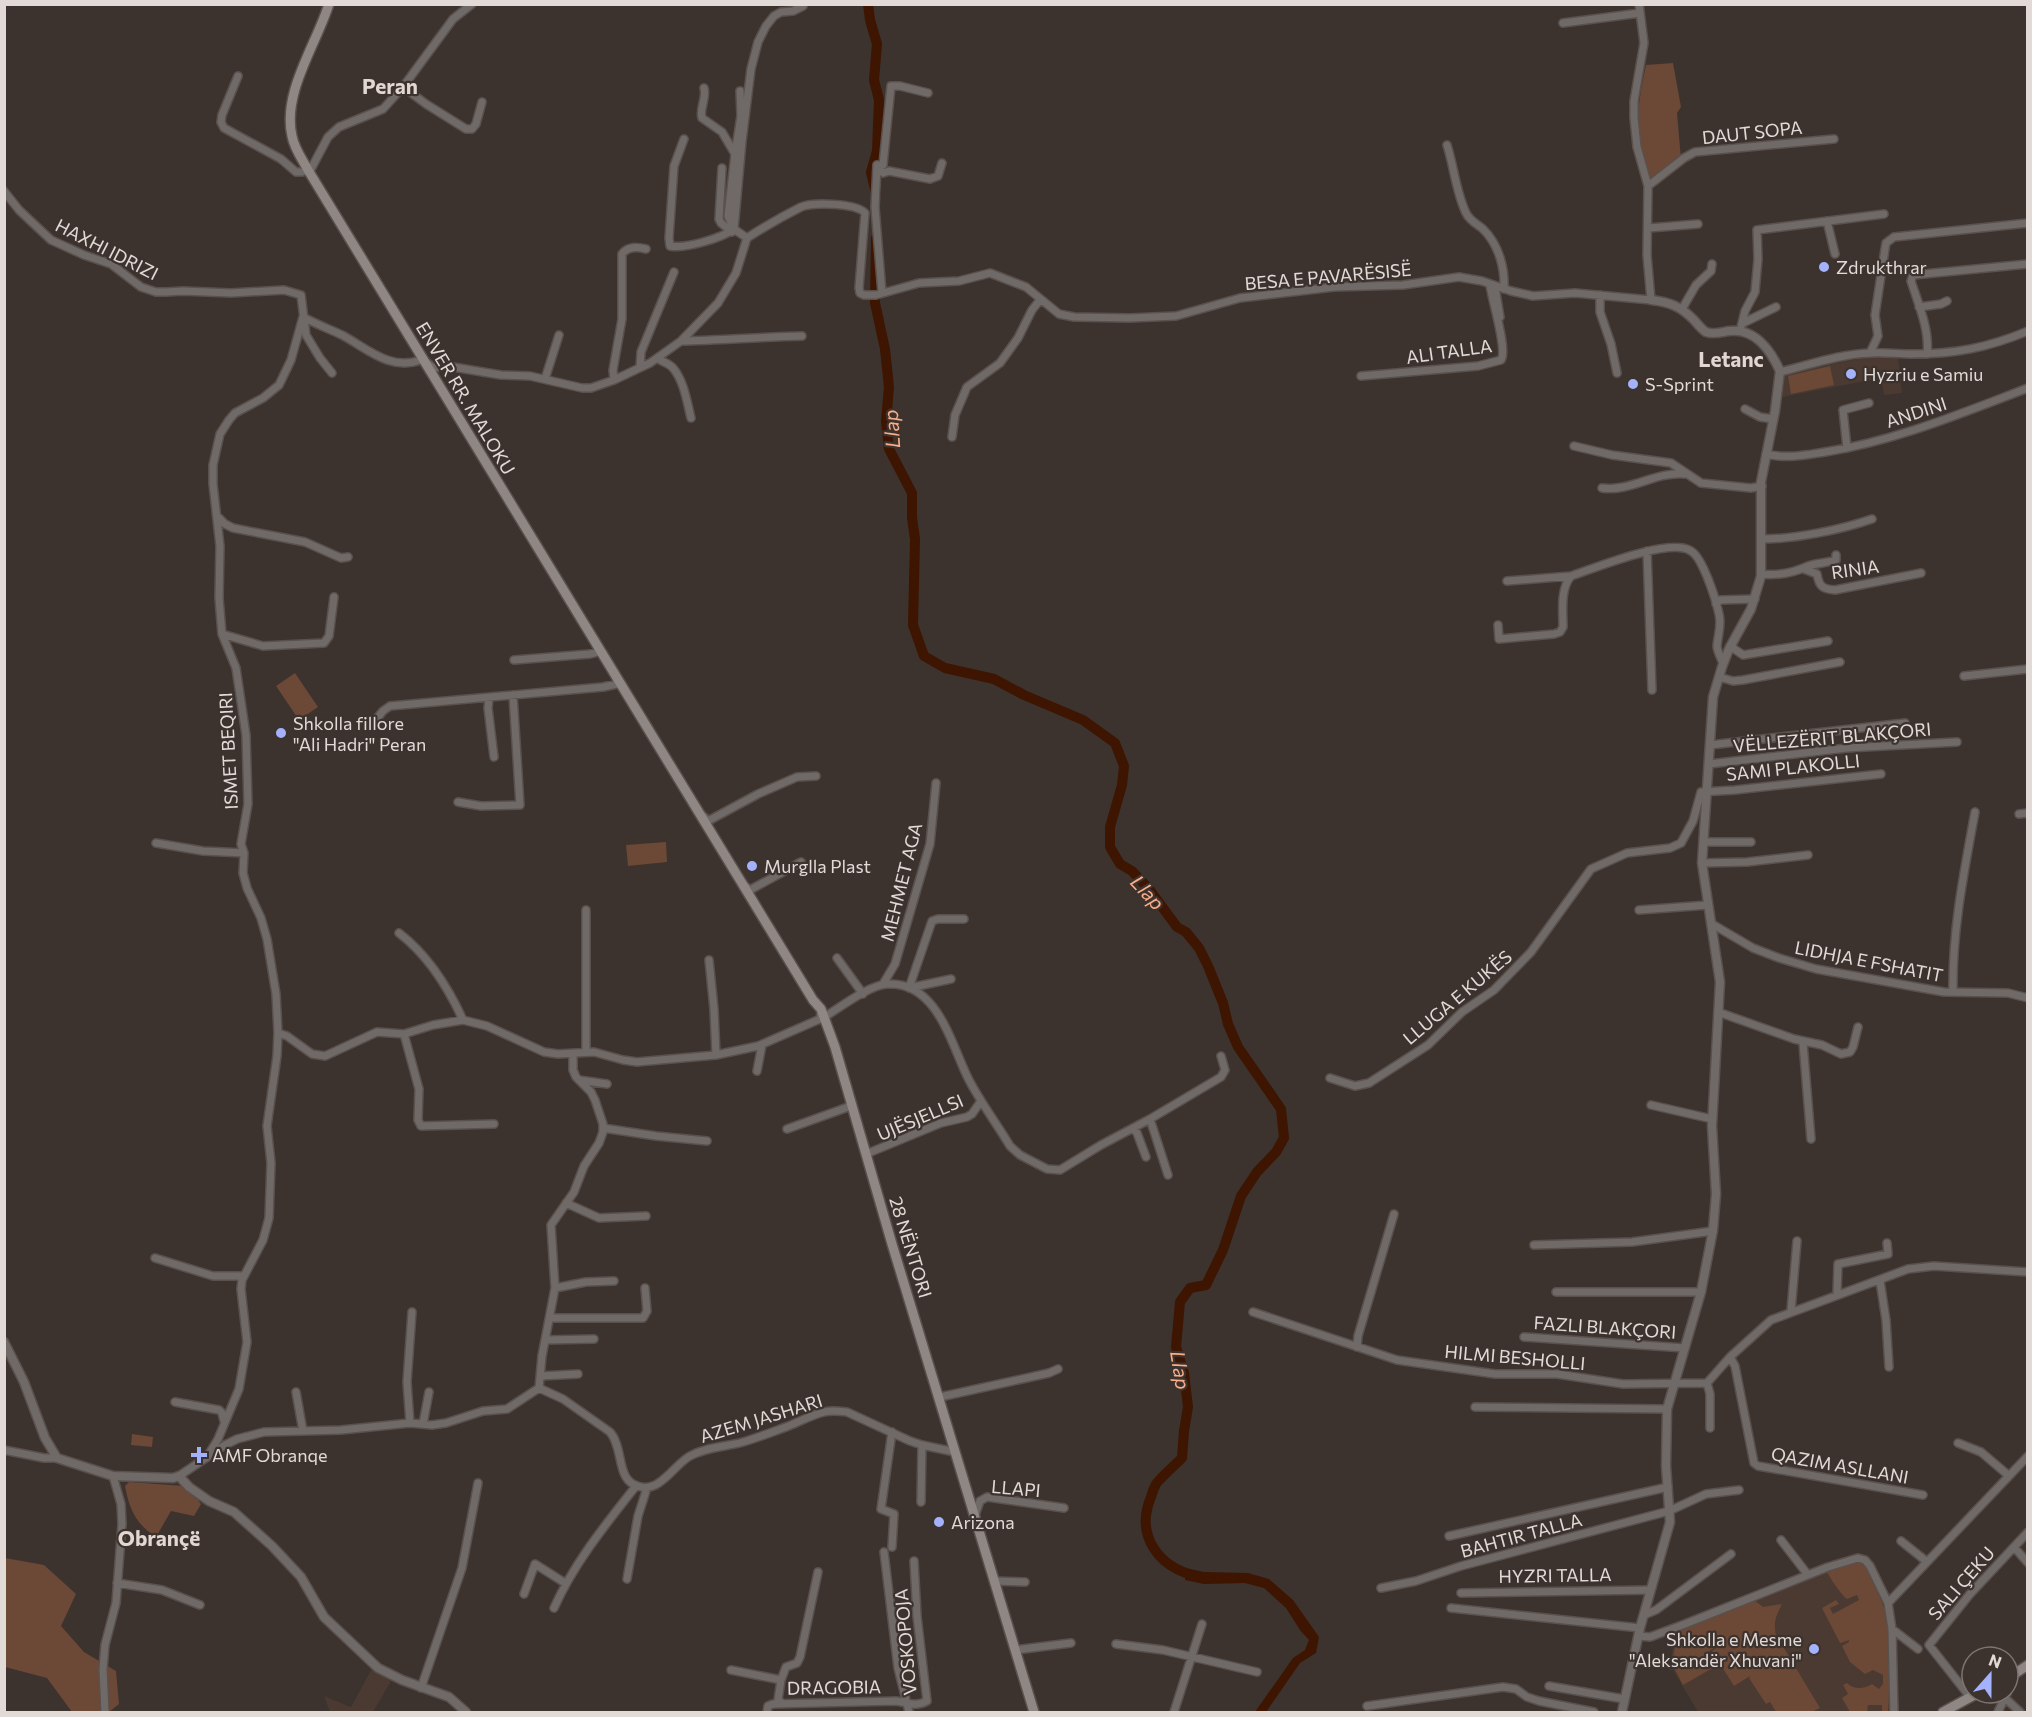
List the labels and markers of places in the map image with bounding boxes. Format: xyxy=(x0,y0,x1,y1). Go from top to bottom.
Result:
place label: Zdrukthrar xyxy=(1836,256,1927,278)
marker: Zdrukthrar xyxy=(1817,260,1831,274)
place label: Hyzriu e Samiu xyxy=(1863,363,1983,385)
marker: Hyzriu e Samiu xyxy=(1844,367,1858,381)
place label: S-Sprint xyxy=(1645,373,1714,395)
marker: S-Sprint xyxy=(1626,377,1640,391)
place label: Shkolla fillore "Ali Hadri" Peran xyxy=(293,712,426,755)
marker: Shkolla fillore "Ali Hadri" Peran xyxy=(274,726,288,740)
place label: Murglla Plast xyxy=(764,855,871,877)
marker: Murglla Plast xyxy=(745,859,759,873)
place label: AMF Obranqe xyxy=(212,1444,328,1466)
marker: AMF Obranqe xyxy=(190,1446,208,1464)
place label: Arizona xyxy=(951,1511,1015,1533)
marker: Arizona xyxy=(932,1515,946,1529)
place label: Shkolla e Mesme "Aleksandër Xhuvani" xyxy=(1629,1628,1802,1671)
marker: Shkolla e Mesme "Aleksandër Xhuvani" xyxy=(1807,1642,1821,1656)

